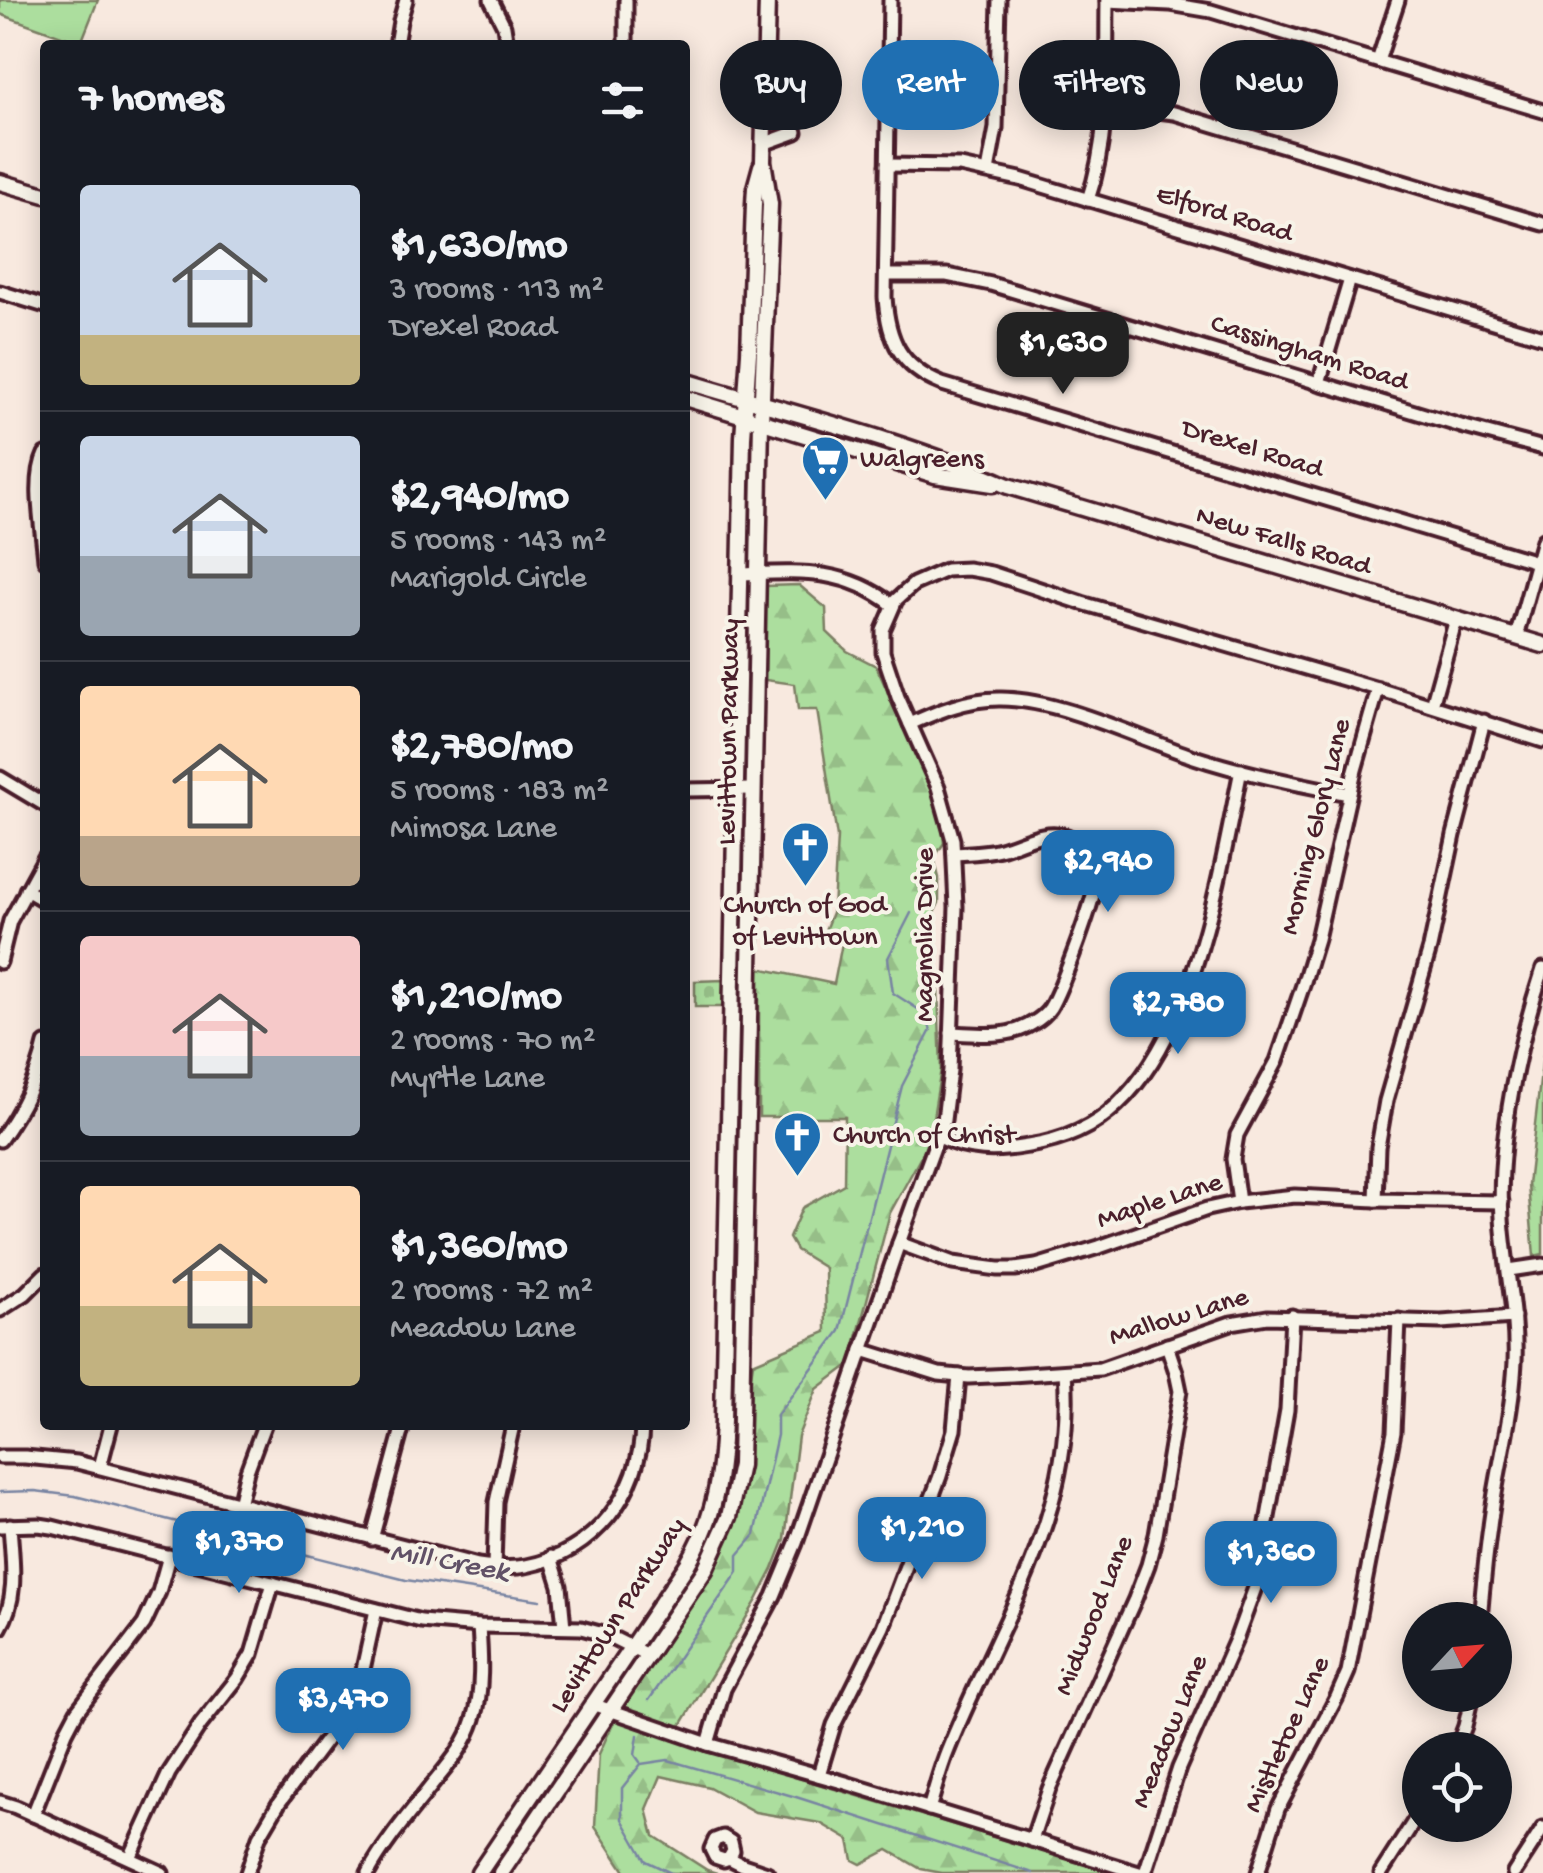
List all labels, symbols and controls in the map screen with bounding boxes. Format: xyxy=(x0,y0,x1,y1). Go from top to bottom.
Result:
chip: Buy xyxy=(720,40,842,130)
chip: Rent xyxy=(862,40,999,130)
chip: Filters xyxy=(1019,40,1180,130)
chip: New xyxy=(1200,40,1338,130)
icon: filters xyxy=(595,73,650,128)
text: 7 homes xyxy=(80,76,223,125)
street label: Elford Road xyxy=(1152,179,1299,252)
text: $1,630/mo xyxy=(390,223,568,272)
icon: home xyxy=(160,225,280,345)
text: 3 rooms · 113 m² xyxy=(390,272,604,310)
street label: Cassingham Road xyxy=(1206,308,1414,400)
text: Drexel Road xyxy=(390,310,557,348)
pin: $1,630 xyxy=(982,312,1144,397)
text: $1,630 xyxy=(1019,325,1107,363)
street label: Drexel Road xyxy=(1176,412,1329,488)
supermarket icon: Walgreens xyxy=(799,434,851,502)
place label: Walgreens xyxy=(860,444,985,477)
text: $2,940/mo xyxy=(390,474,569,523)
icon: home xyxy=(160,476,280,596)
street label: New Falls Road xyxy=(1191,500,1377,585)
text: 5 rooms · 143 m² xyxy=(390,523,606,561)
text: Marigold Circle xyxy=(390,561,586,599)
street label: Levittown Parkway xyxy=(712,618,748,846)
street label: Morning Glory Lane xyxy=(1274,715,1360,938)
text: $2,780/mo xyxy=(390,724,573,773)
icon: home xyxy=(160,726,280,846)
text: 5 rooms · 183 m² xyxy=(390,773,609,811)
text: Mimosa Lane xyxy=(390,811,557,849)
church icon: Church of God of Levittown xyxy=(779,820,831,888)
pin: $2,940 xyxy=(1027,830,1189,915)
text: $2,940 xyxy=(1063,843,1153,881)
street label: Magnolia Drive xyxy=(910,847,943,1022)
place label: Church of God of Levittown xyxy=(724,890,889,955)
pin: $2,780 xyxy=(1097,972,1259,1057)
text: $1,210/mo xyxy=(390,974,562,1023)
icon: home xyxy=(160,976,280,1096)
text: $2,780 xyxy=(1132,985,1224,1023)
text: 2 rooms · 70 m² xyxy=(390,1023,595,1061)
text: Myrtle Lane xyxy=(390,1061,545,1099)
church icon: Church of Christ xyxy=(772,1110,824,1178)
place label: Church of Christ xyxy=(833,1120,1018,1153)
street label: Maple Lane xyxy=(1093,1166,1227,1238)
text: $1,360/mo xyxy=(390,1224,568,1273)
icon: home xyxy=(160,1226,280,1346)
text: 2 rooms · 72 m² xyxy=(390,1273,593,1311)
street label: Mallow Lane xyxy=(1105,1281,1253,1355)
text: Meadow Lane xyxy=(390,1311,575,1349)
pin: $1,210 xyxy=(841,1497,1003,1582)
text: $1,210 xyxy=(880,1510,964,1548)
pin: $1,370 xyxy=(158,1511,320,1596)
street label: Levittown Parkway xyxy=(543,1512,695,1720)
pin: $1,360 xyxy=(1190,1521,1352,1606)
text: $1,370 xyxy=(195,1524,283,1562)
street label: Midwood Lane xyxy=(1048,1531,1142,1701)
text: $1,360 xyxy=(1227,1534,1315,1572)
water label: Mill Creek xyxy=(387,1536,513,1592)
north arrow xyxy=(1402,1602,1512,1712)
map controls xyxy=(1402,1602,1512,1842)
street label: Meadow Lane xyxy=(1125,1650,1217,1813)
street label: Mistletoe Lane xyxy=(1237,1651,1339,1818)
pin: $3,470 xyxy=(262,1668,424,1753)
text: $3,470 xyxy=(298,1681,388,1719)
button: locate xyxy=(1402,1732,1512,1842)

